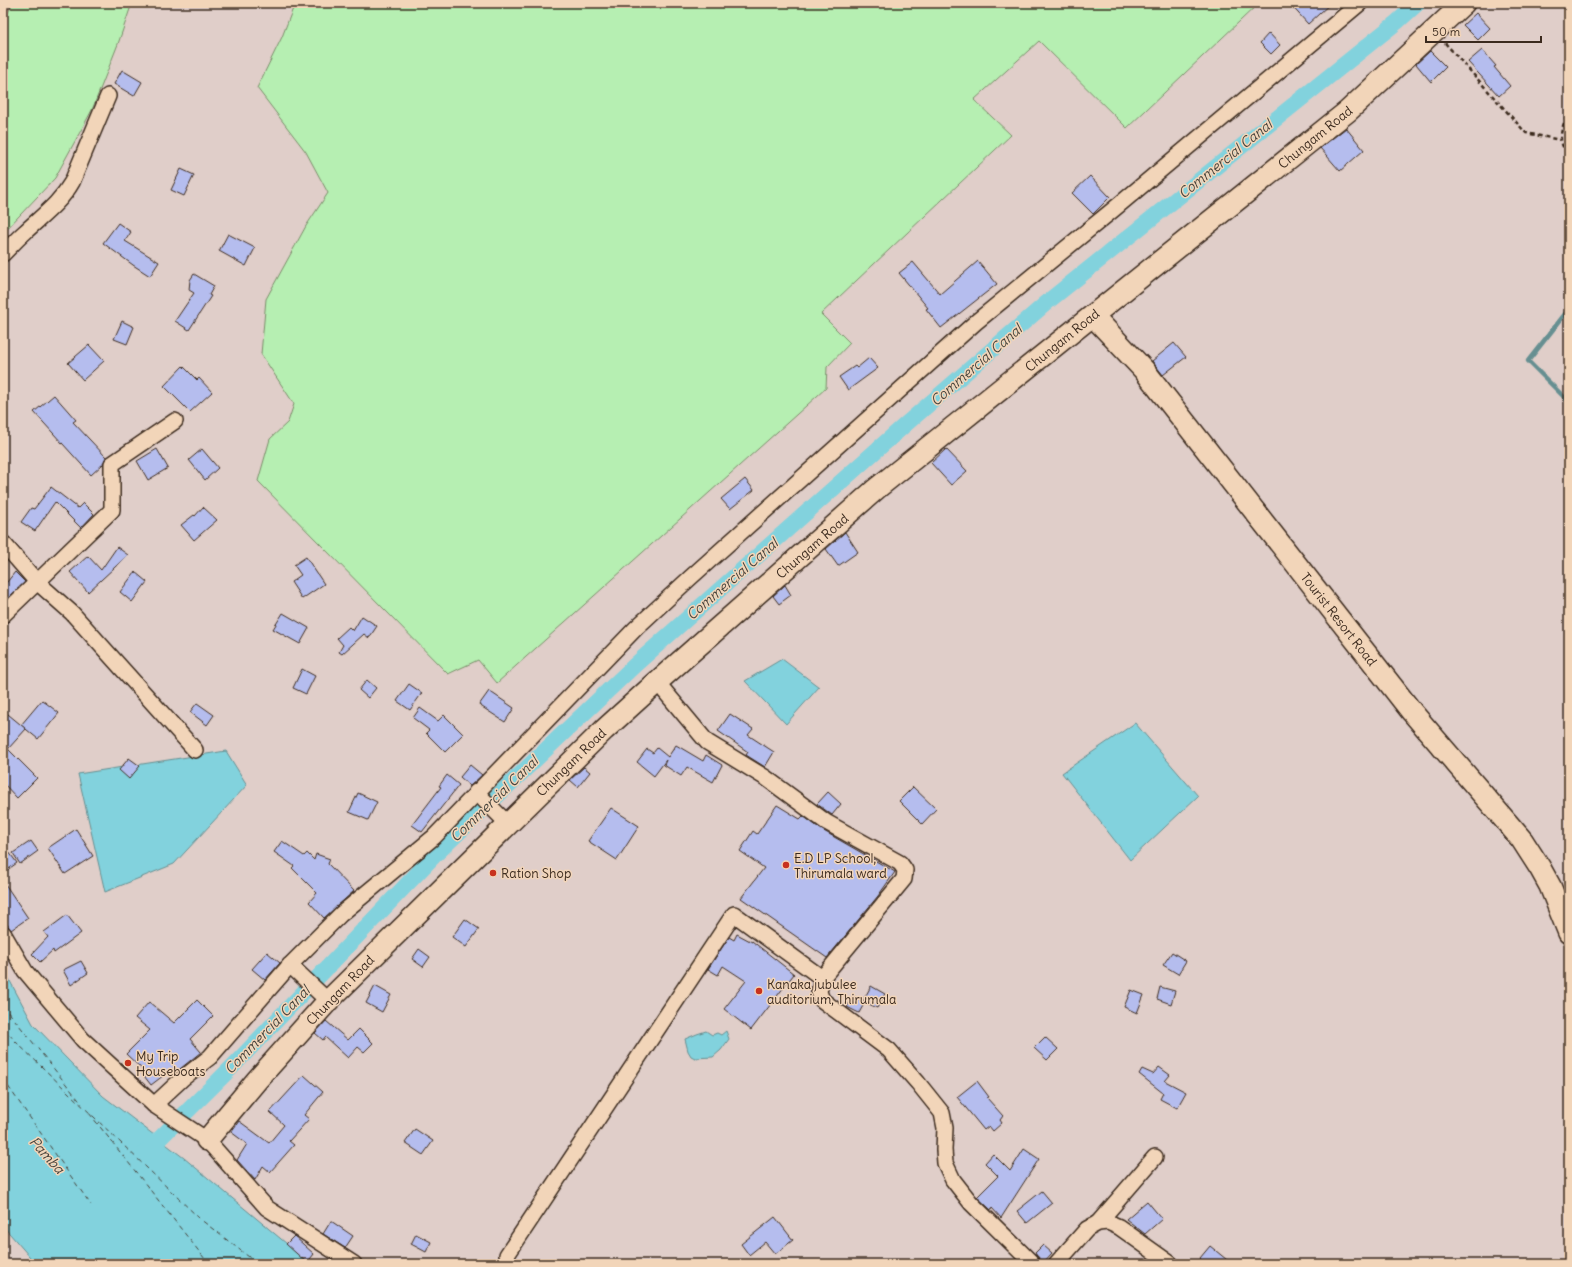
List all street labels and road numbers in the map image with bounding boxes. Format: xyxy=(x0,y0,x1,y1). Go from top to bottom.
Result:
street label: Chungam Road xyxy=(1275,102,1356,173)
street label: Chungam Road xyxy=(1022,305,1103,376)
street label: Chungam Road xyxy=(772,510,852,583)
street label: Tourist Resort Road xyxy=(1297,569,1381,670)
street label: Chungam Road xyxy=(533,724,610,800)
street label: Chungam Road xyxy=(303,952,378,1029)

